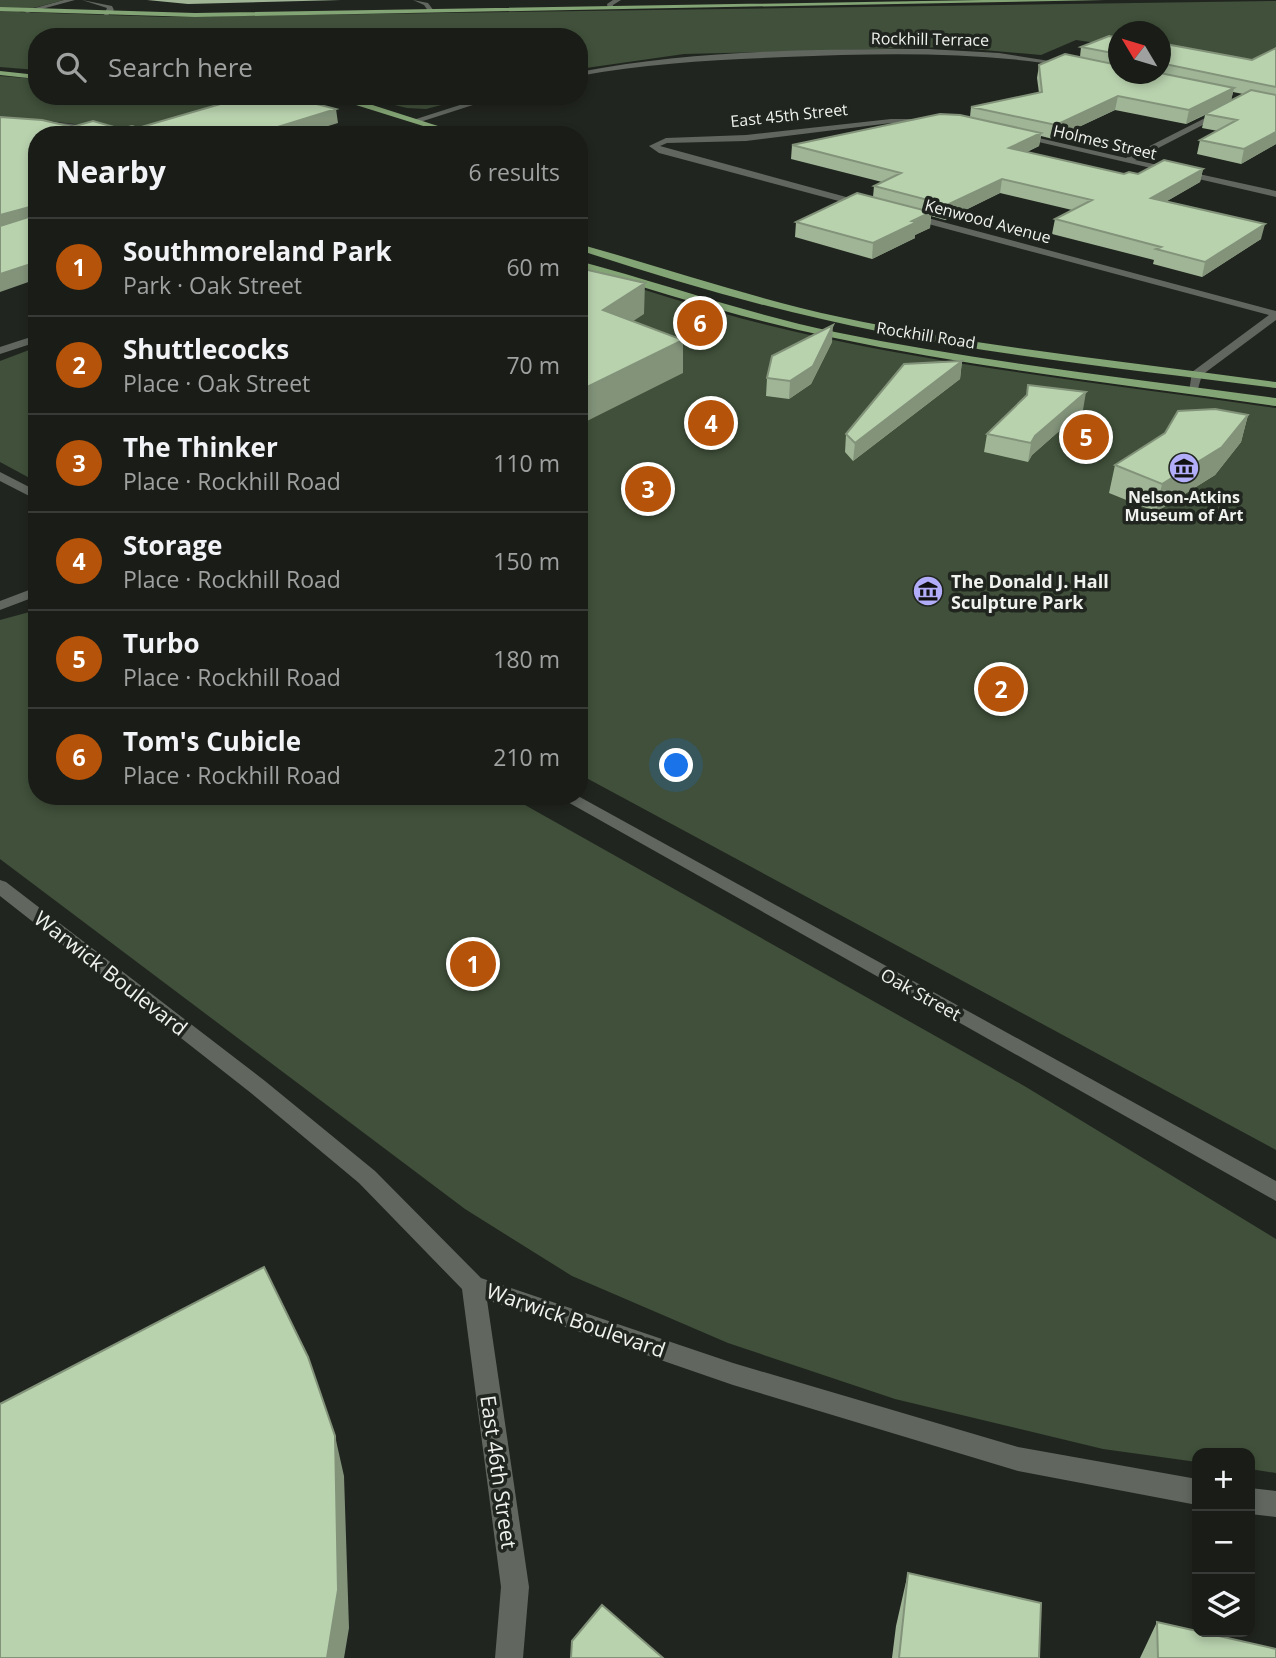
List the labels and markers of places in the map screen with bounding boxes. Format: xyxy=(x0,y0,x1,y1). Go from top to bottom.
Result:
pin: 6 xyxy=(677,297,723,349)
pin: 4 xyxy=(688,397,734,449)
pin: 5 xyxy=(1063,411,1109,463)
museum icon: Nelson-Atkins Museum of Art xyxy=(1167,451,1201,485)
pin: 3 xyxy=(625,463,671,515)
place label: Nelson-Atkins Museum of Art xyxy=(1125,486,1244,526)
place label: The Donald J. Hall Sculpture Park xyxy=(951,569,1109,614)
museum icon: The Donald J. Hall Sculpture Park xyxy=(911,574,945,608)
pin: 2 xyxy=(978,663,1024,715)
pin: 1 xyxy=(450,938,496,990)

